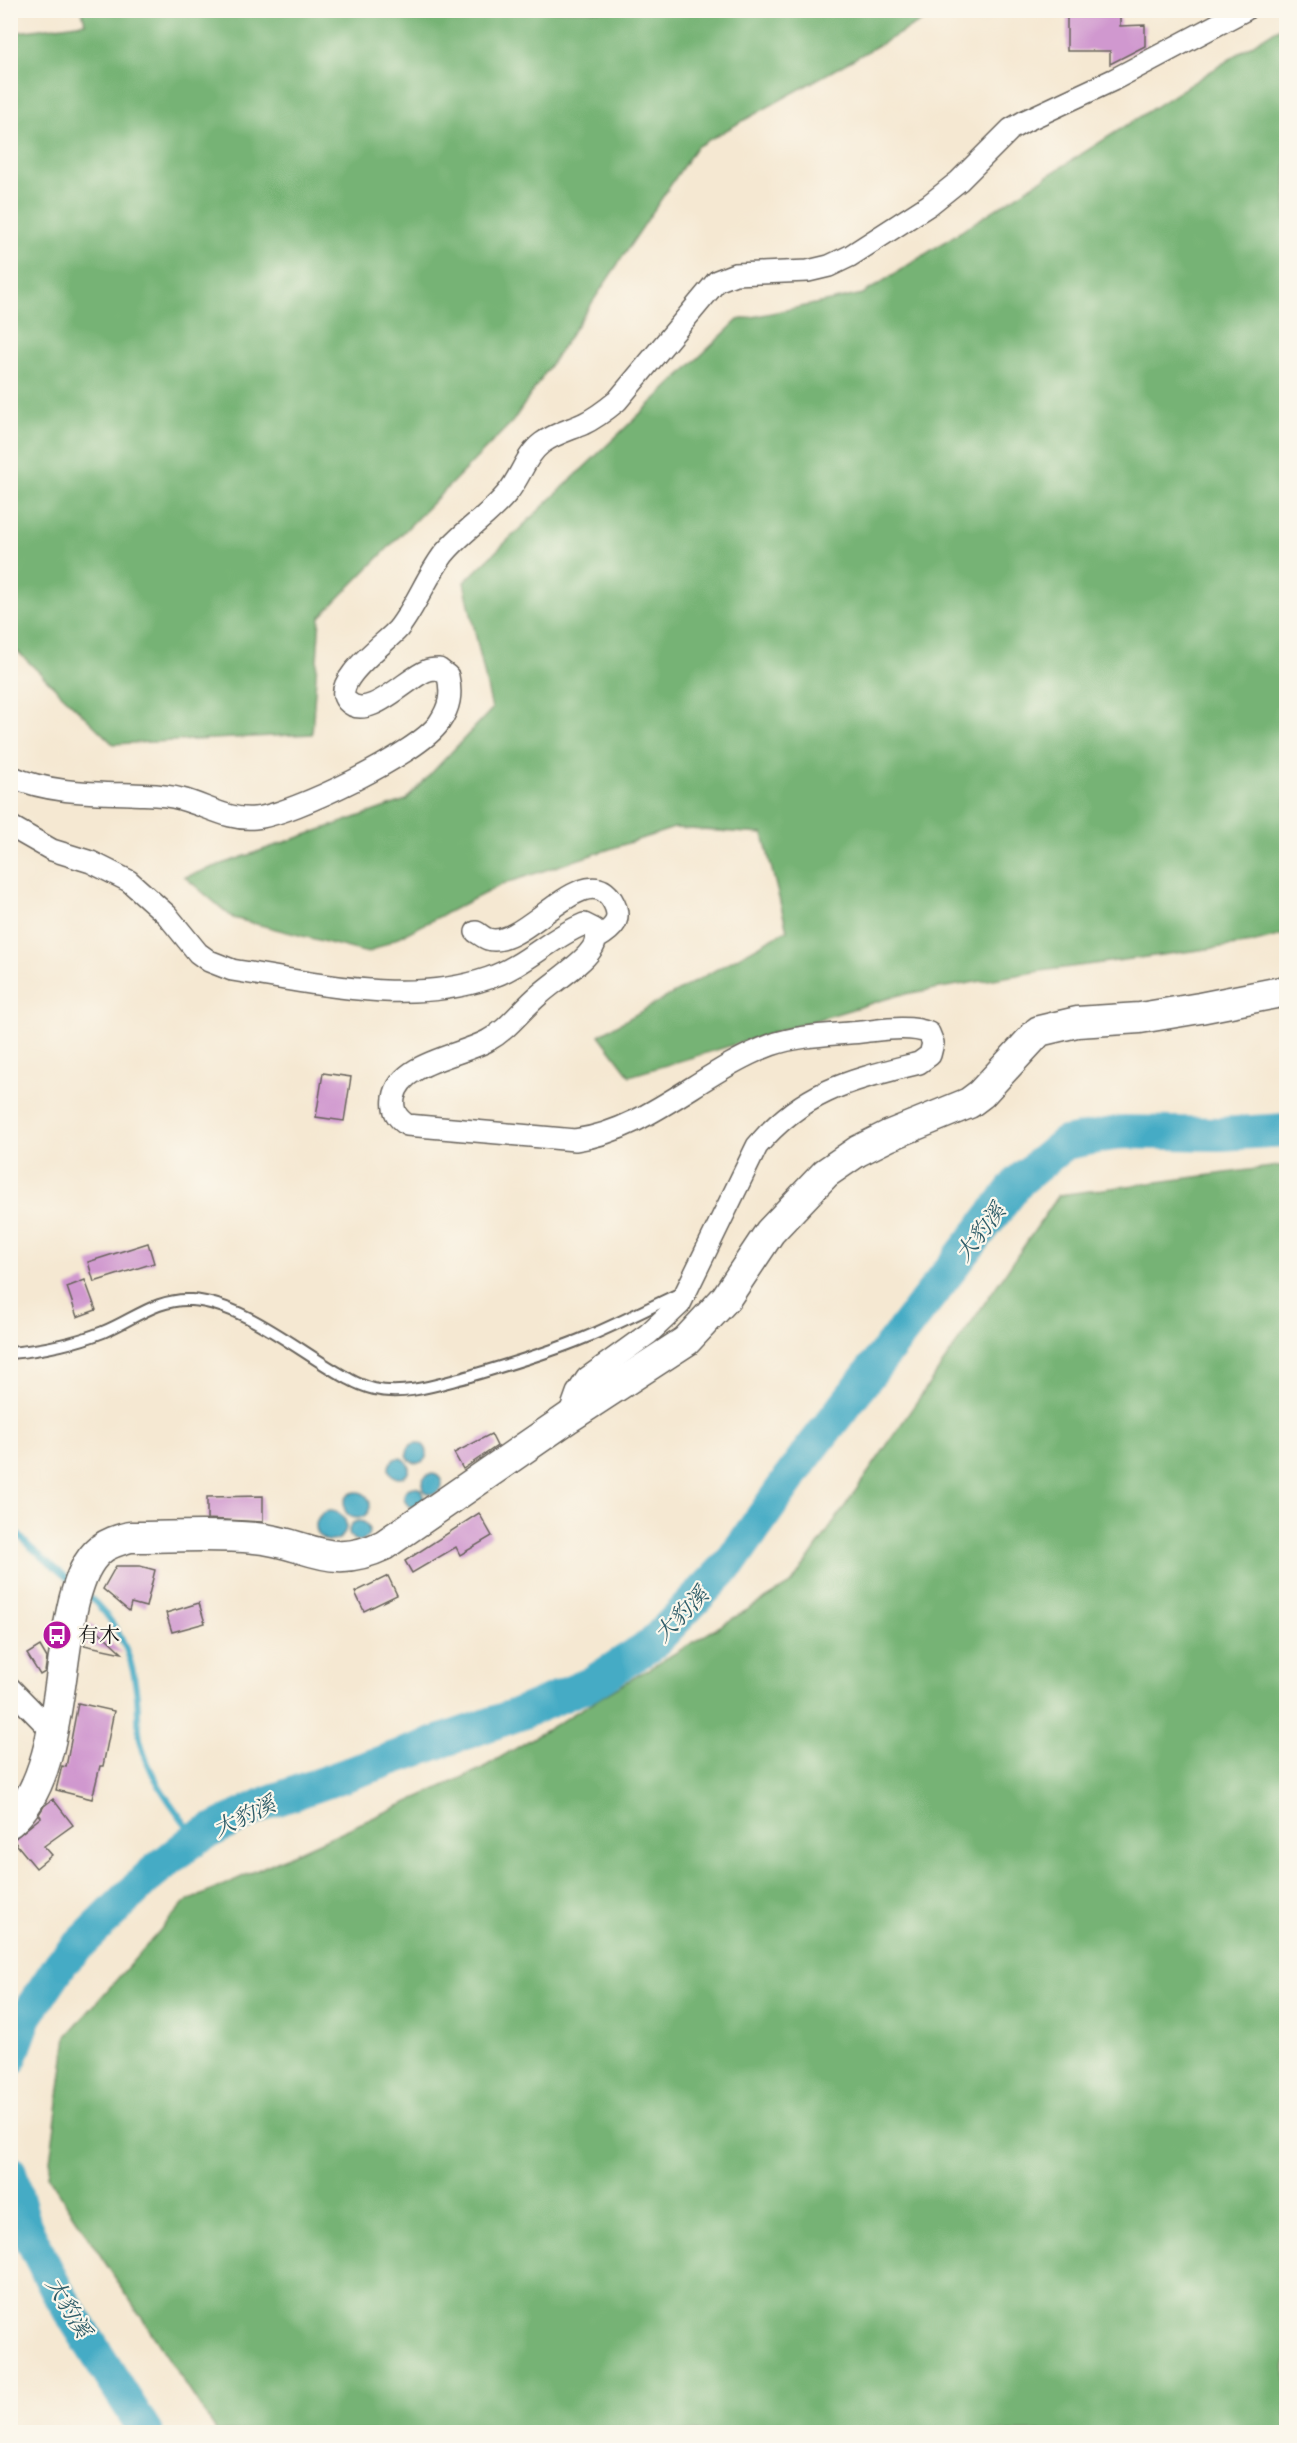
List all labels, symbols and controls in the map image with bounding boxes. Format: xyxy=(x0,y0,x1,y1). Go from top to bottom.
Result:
water label: 大豹溪 xyxy=(949,1196,1013,1267)
water label: 大豹溪 xyxy=(649,1580,715,1647)
bus stop icon: 有木 xyxy=(41,1619,73,1651)
place label: 有木 xyxy=(78,1622,120,1648)
water label: 大豹溪 xyxy=(209,1789,282,1843)
water label: 大豹溪 xyxy=(40,2272,98,2344)

